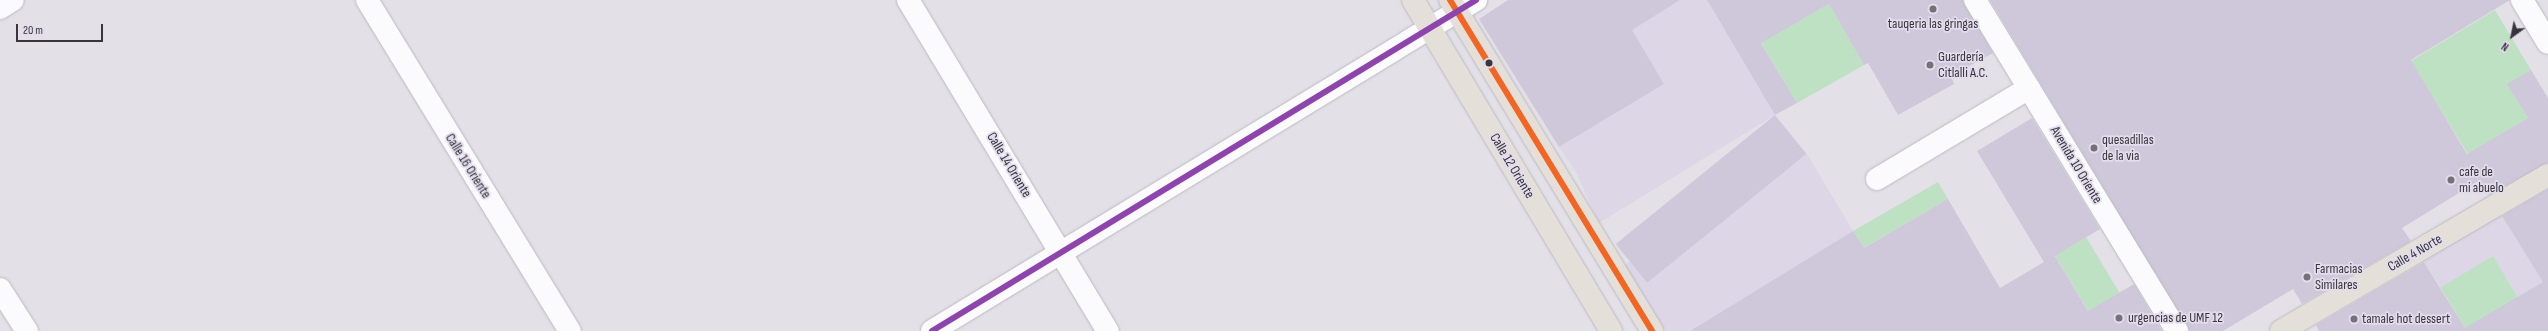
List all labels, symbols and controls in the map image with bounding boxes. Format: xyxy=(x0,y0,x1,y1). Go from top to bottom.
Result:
marker: tauqeria las gringas xyxy=(1928,4,1938,14)
scale bar xyxy=(18,16,105,42)
place label: tauqeria las gringas xyxy=(1888,16,1978,32)
north arrow xyxy=(2492,16,2532,56)
text: 20 m xyxy=(23,23,43,38)
text: N xyxy=(2499,39,2511,54)
place label: Guardería Citlalli A.C. xyxy=(1938,49,1988,82)
unlabelled marker xyxy=(1484,58,1494,68)
marker: Guardería Citlalli A.C. xyxy=(1925,60,1935,70)
street label: Avenida 10 Oriente xyxy=(2046,123,2106,207)
street label: Calle 14 Oriente xyxy=(983,129,1035,201)
street label: Calle 16 Oriente xyxy=(441,130,495,202)
street label: Calle 12 Oriente xyxy=(1486,130,1538,202)
place label: quesadillas de la via xyxy=(2102,132,2154,164)
marker: quesadillas de la via xyxy=(2089,143,2099,153)
place label: cafe de mi abuelo xyxy=(2459,164,2504,196)
marker: cafe de mi abuelo xyxy=(2446,175,2456,185)
street label: Calle 4 Norte xyxy=(2385,231,2445,275)
place label: Farmacias Similares xyxy=(2315,261,2362,294)
marker: Farmacias Similares xyxy=(2302,272,2312,282)
place label: urgencias de UMF 12 xyxy=(2128,310,2223,326)
place label: tamale hot dessert xyxy=(2362,311,2450,327)
marker: urgencias de UMF 12 xyxy=(2113,312,2125,324)
marker: tamale hot dessert xyxy=(2349,314,2359,324)

